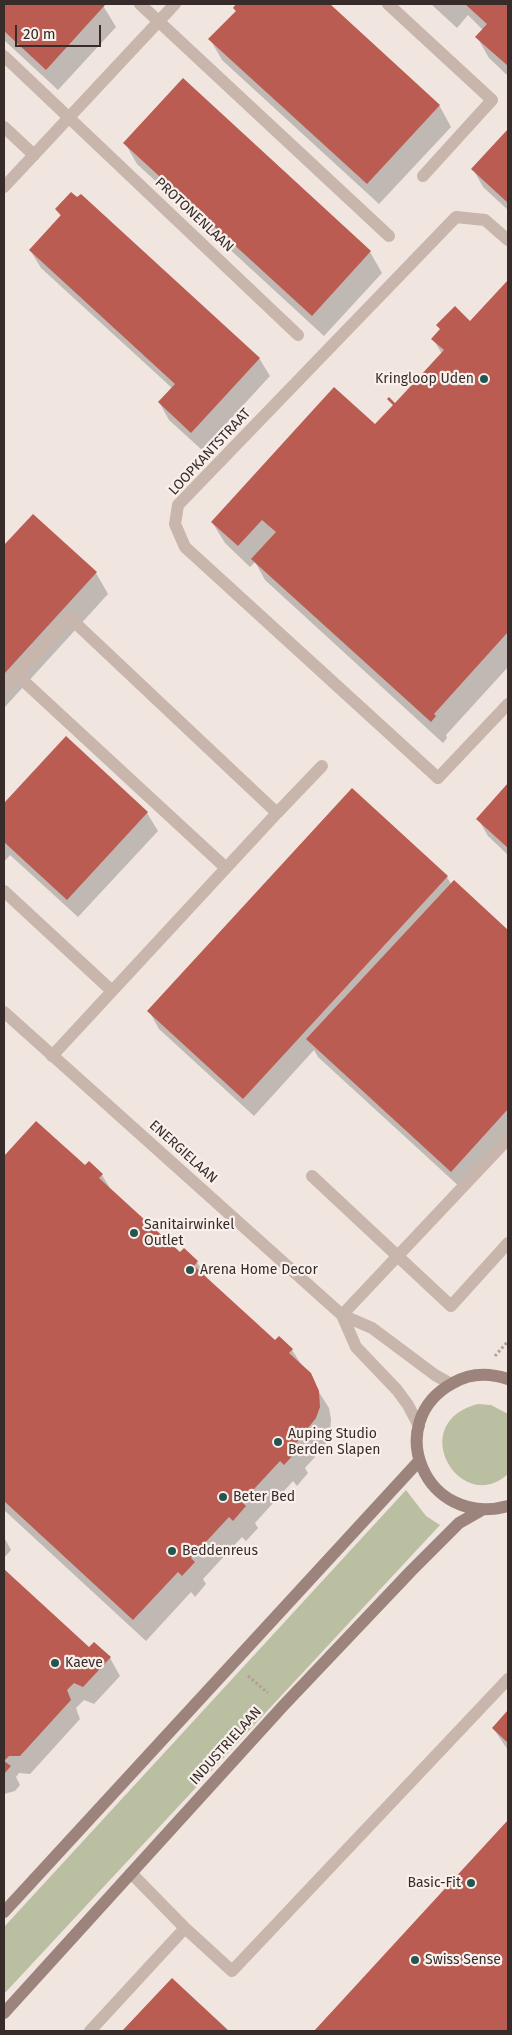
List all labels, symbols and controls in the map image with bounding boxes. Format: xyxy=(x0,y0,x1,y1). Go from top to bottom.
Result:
scale bar xyxy=(18,15,104,47)
text: 20 m xyxy=(23,25,56,43)
street label: PROTONENLAAN xyxy=(151,174,237,256)
place label: Kringloop Uden xyxy=(375,371,474,387)
marker: Kringloop Uden xyxy=(478,373,490,385)
street label: LOOPKANTSTRAAT xyxy=(166,405,254,499)
street label: ENERGIELAAN xyxy=(145,1117,221,1187)
place label: Sanitairwinkel Outlet xyxy=(144,1217,234,1250)
marker: Sanitairwinkel Outlet xyxy=(128,1227,140,1239)
place label: Arena Home Decor xyxy=(200,1262,318,1278)
marker: Arena Home Decor xyxy=(184,1264,196,1276)
place label: Auping Studio Berden Slapen xyxy=(288,1426,380,1458)
marker: Auping Studio Berden Slapen xyxy=(272,1436,284,1448)
place label: Beter Bed xyxy=(233,1489,295,1505)
marker: Beter Bed xyxy=(217,1491,229,1503)
place label: Beddenreus xyxy=(182,1543,258,1559)
marker: Beddenreus xyxy=(166,1545,178,1557)
place label: Kaeve xyxy=(65,1655,103,1671)
marker: Kaeve xyxy=(49,1657,61,1669)
street label: INDUSTRIELAAN xyxy=(187,1704,265,1788)
place label: Basic-Fit xyxy=(407,1875,461,1891)
marker: Basic-Fit xyxy=(465,1877,477,1889)
place label: Swiss Sense xyxy=(425,1952,501,1968)
marker: Swiss Sense xyxy=(409,1954,421,1966)

